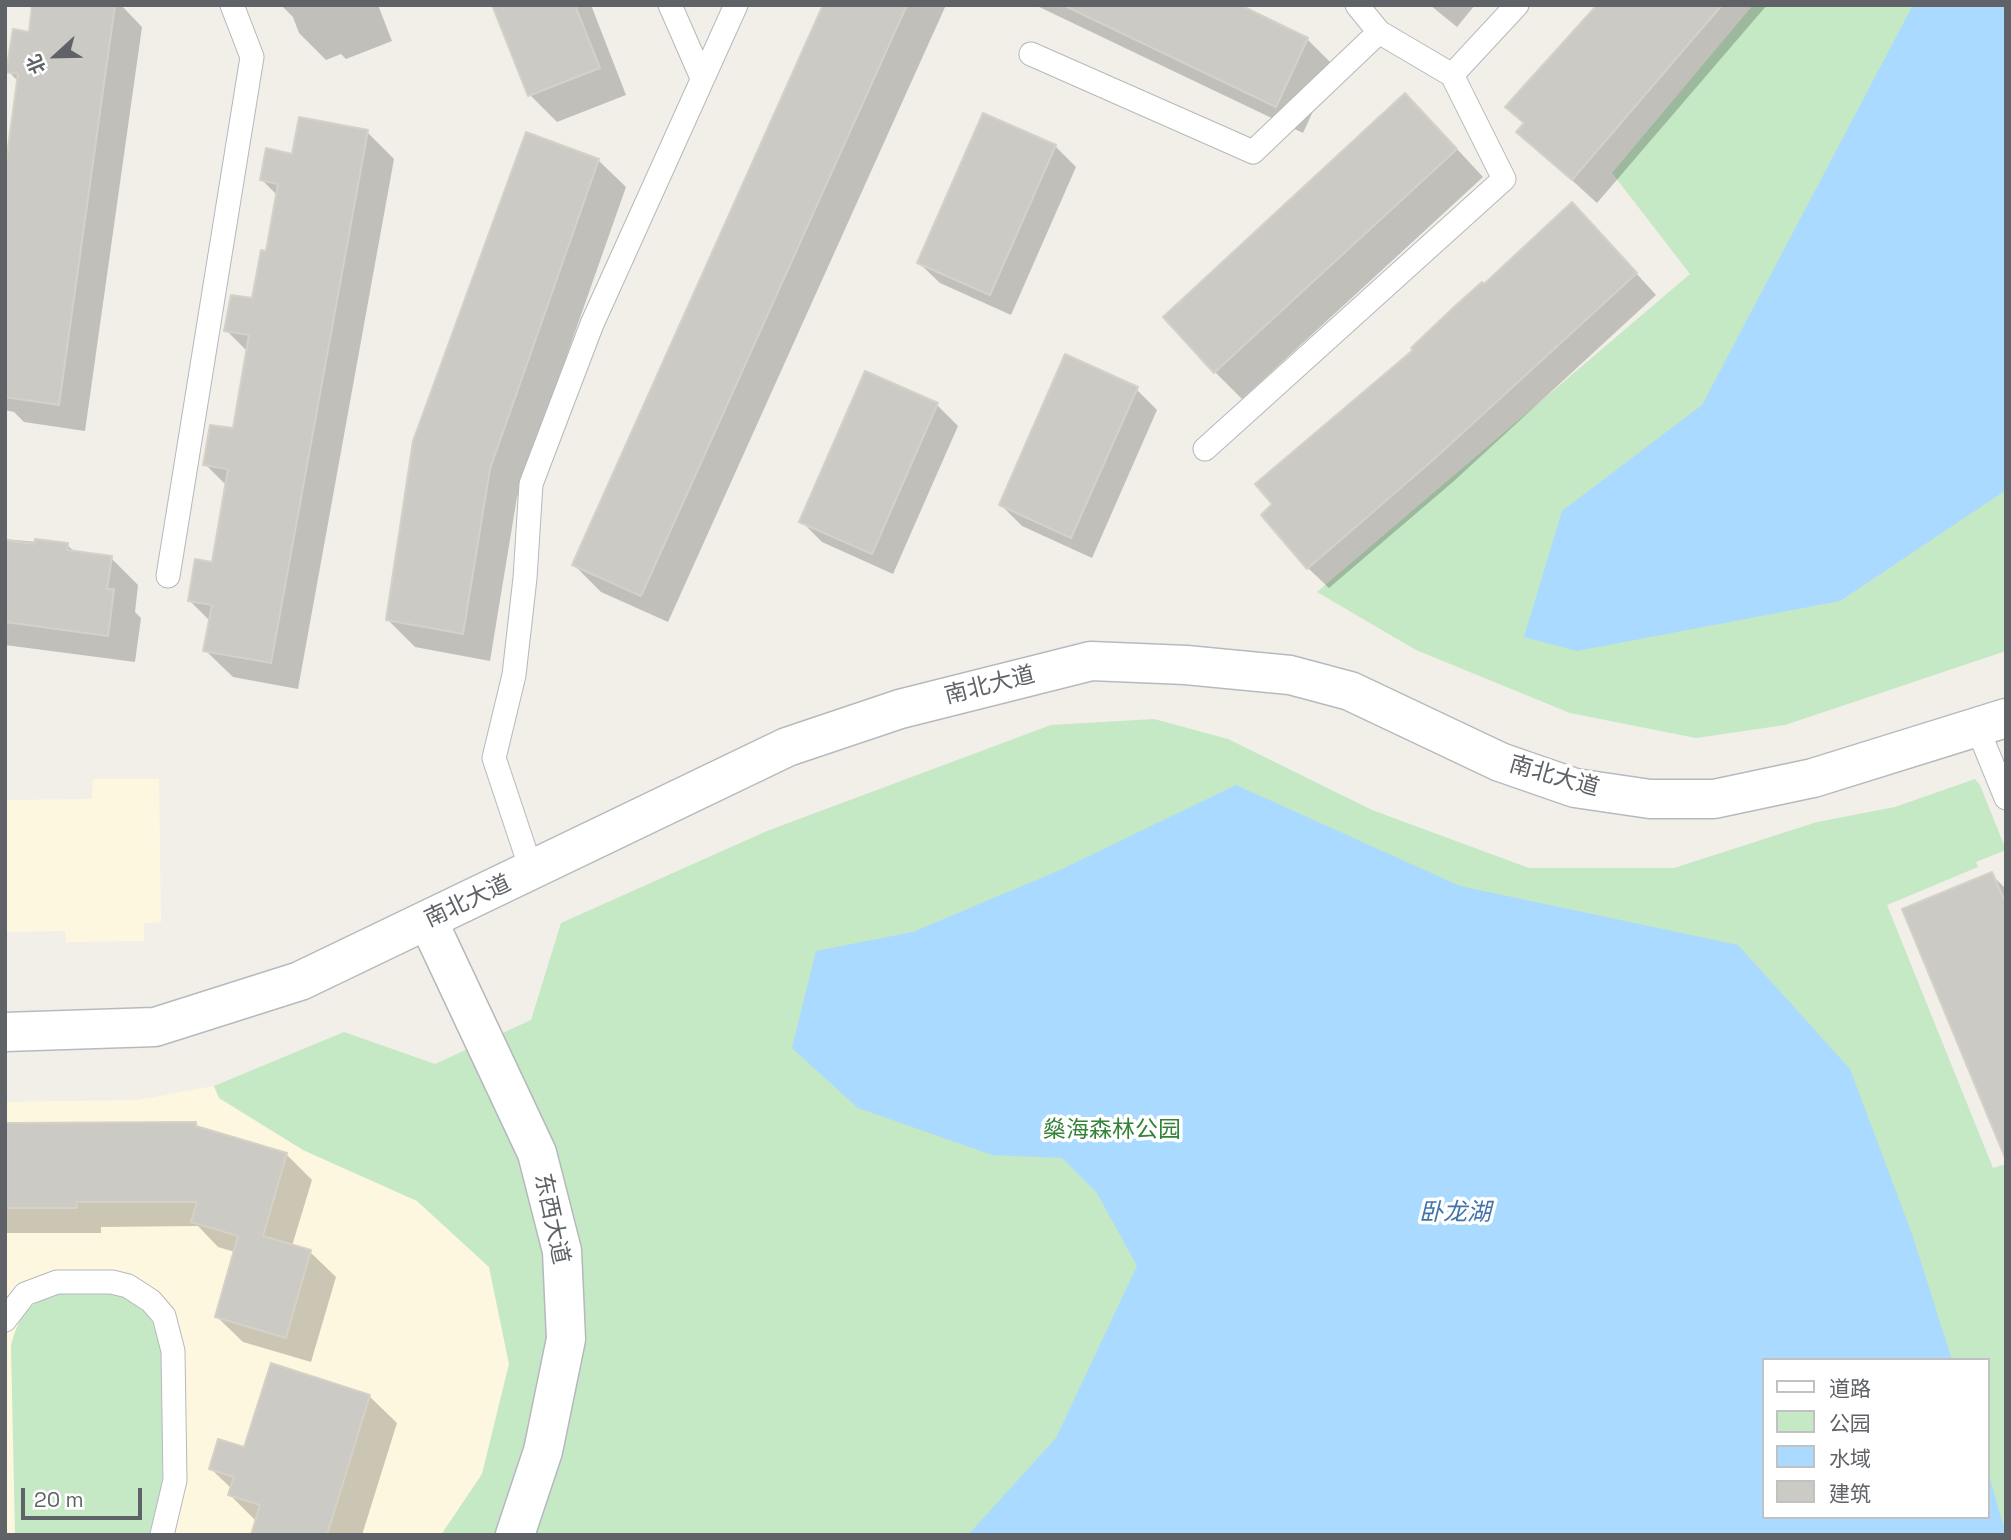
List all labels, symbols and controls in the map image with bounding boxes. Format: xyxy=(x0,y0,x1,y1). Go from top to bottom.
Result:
north arrow xyxy=(21,21,91,91)
text: 北 xyxy=(21,51,51,78)
street label: 南北大道 xyxy=(942,661,1038,711)
street label: 南北大道 xyxy=(1506,751,1602,803)
street label: 南北大道 xyxy=(420,870,516,934)
park label: 燊海森林公园 xyxy=(1043,1117,1181,1145)
street label: 东西大道 xyxy=(528,1171,574,1267)
water label: 卧龙湖 xyxy=(1419,1199,1491,1227)
legend xyxy=(1762,1358,1990,1519)
text: 道路 xyxy=(1829,1375,1871,1402)
text: 公园 xyxy=(1829,1410,1871,1437)
text: 水域 xyxy=(1829,1445,1871,1472)
scale bar xyxy=(24,1474,145,1518)
text: 建筑 xyxy=(1829,1480,1871,1507)
text: 20 m xyxy=(34,1486,84,1513)

